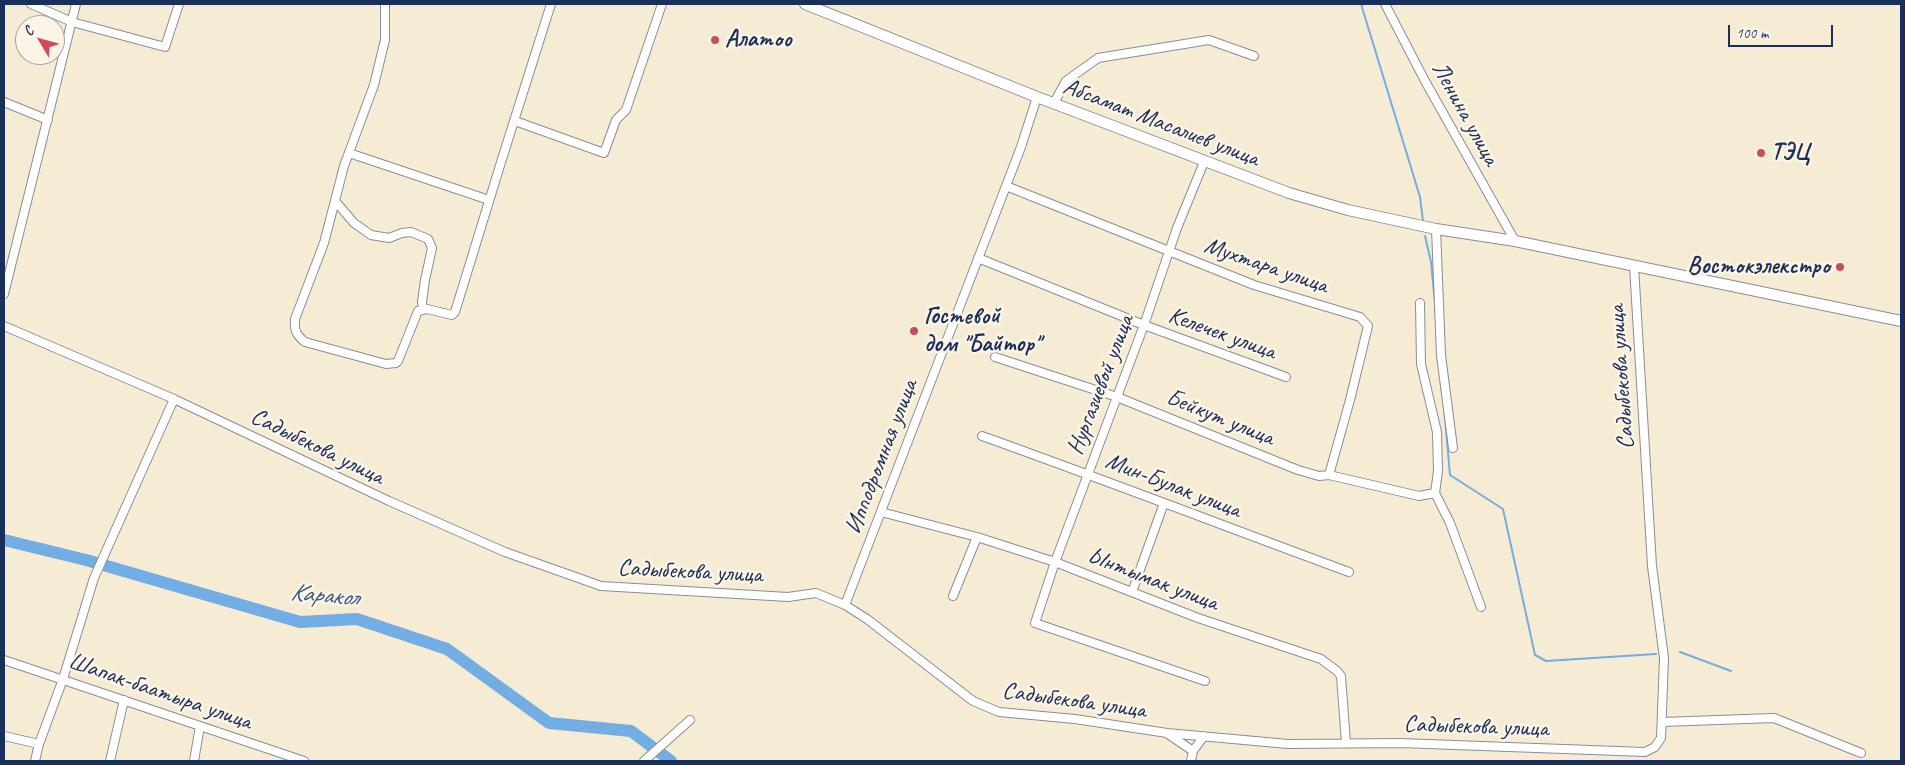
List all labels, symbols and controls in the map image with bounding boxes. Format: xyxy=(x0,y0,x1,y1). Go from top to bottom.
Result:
north arrow xyxy=(15,15,65,65)
scale bar xyxy=(1730,15,1835,47)
text: С xyxy=(20,23,37,39)
text: 100 m xyxy=(1736,24,1768,43)
place label: Алатоо xyxy=(725,26,792,54)
marker: Алатоо xyxy=(709,34,721,46)
street label: Ленина улица xyxy=(1425,57,1505,171)
street label: Абсамат Масалиев улица xyxy=(1059,72,1263,174)
place label: ТЭЦ xyxy=(1771,139,1810,167)
marker: ТЭЦ xyxy=(1755,147,1767,159)
street label: Мухтара улица xyxy=(1200,231,1332,301)
place label: Востокэлекстро xyxy=(1687,253,1830,281)
marker: Востокэлекстро xyxy=(1834,261,1846,273)
street label: Келечек улица xyxy=(1164,301,1280,367)
place label: Гостевой дом "Байтор" xyxy=(924,303,1040,359)
street label: Садыбекова улица xyxy=(1603,304,1641,450)
street label: Нургазиевой улица xyxy=(1061,311,1141,459)
marker: Гостевой дом "Байтор" xyxy=(908,325,920,337)
street label: Ипподромная улица xyxy=(839,376,925,538)
street label: Бейкут улица xyxy=(1162,383,1278,453)
street label: Садыбекова улица xyxy=(246,402,388,492)
street label: Мин-Булак улица xyxy=(1101,447,1245,525)
street label: Ынтымак улица xyxy=(1084,542,1222,618)
street label: Садыбекова улица xyxy=(617,554,763,590)
water label: Каракол xyxy=(289,578,359,614)
street label: Шапак-баатыра улица xyxy=(65,647,255,737)
street label: Садыбекова улица xyxy=(1000,677,1148,725)
street label: Садыбекова улица xyxy=(1403,710,1549,744)

